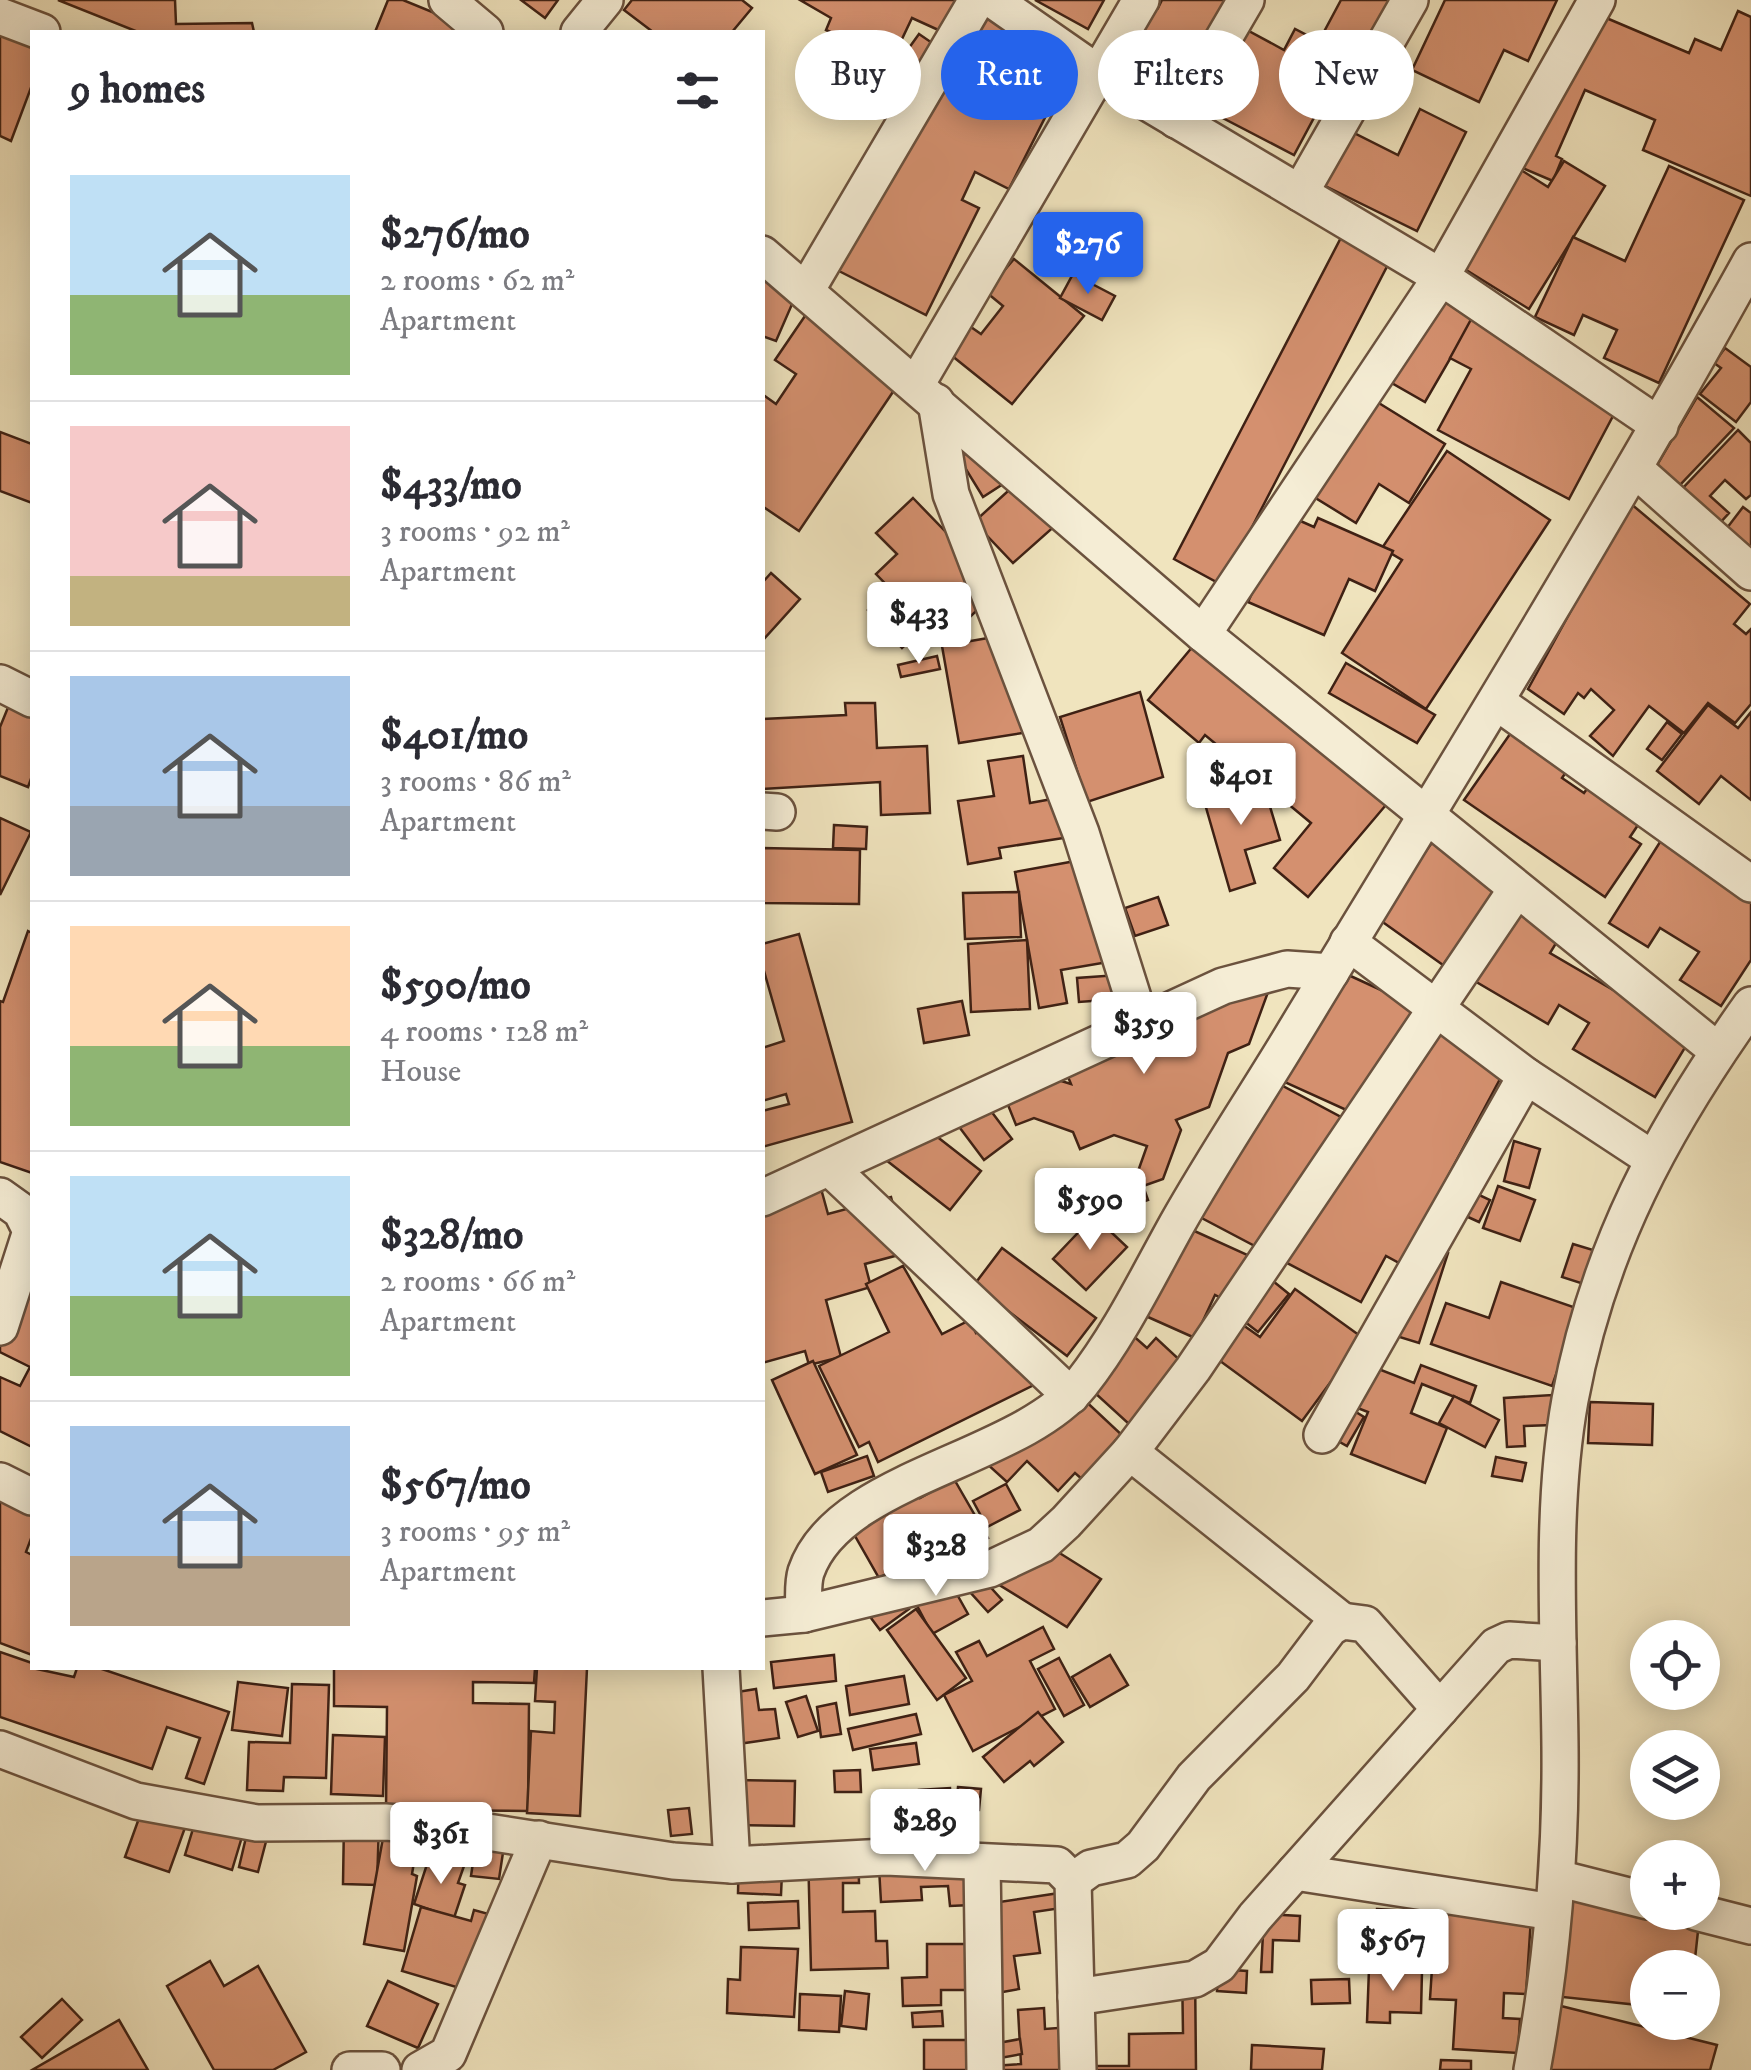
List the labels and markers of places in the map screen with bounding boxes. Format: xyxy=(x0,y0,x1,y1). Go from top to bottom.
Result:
pin: $276 xyxy=(1029,212,1147,297)
pin: $433 xyxy=(860,582,978,667)
pin: $401 xyxy=(1182,743,1300,828)
pin: $359 xyxy=(1085,992,1203,1077)
pin: $590 xyxy=(1031,1168,1149,1253)
pin: $328 xyxy=(877,1514,995,1599)
pin: $289 xyxy=(866,1789,984,1874)
pin: $361 xyxy=(382,1802,500,1887)
pin: $567 xyxy=(1334,1909,1452,1994)

